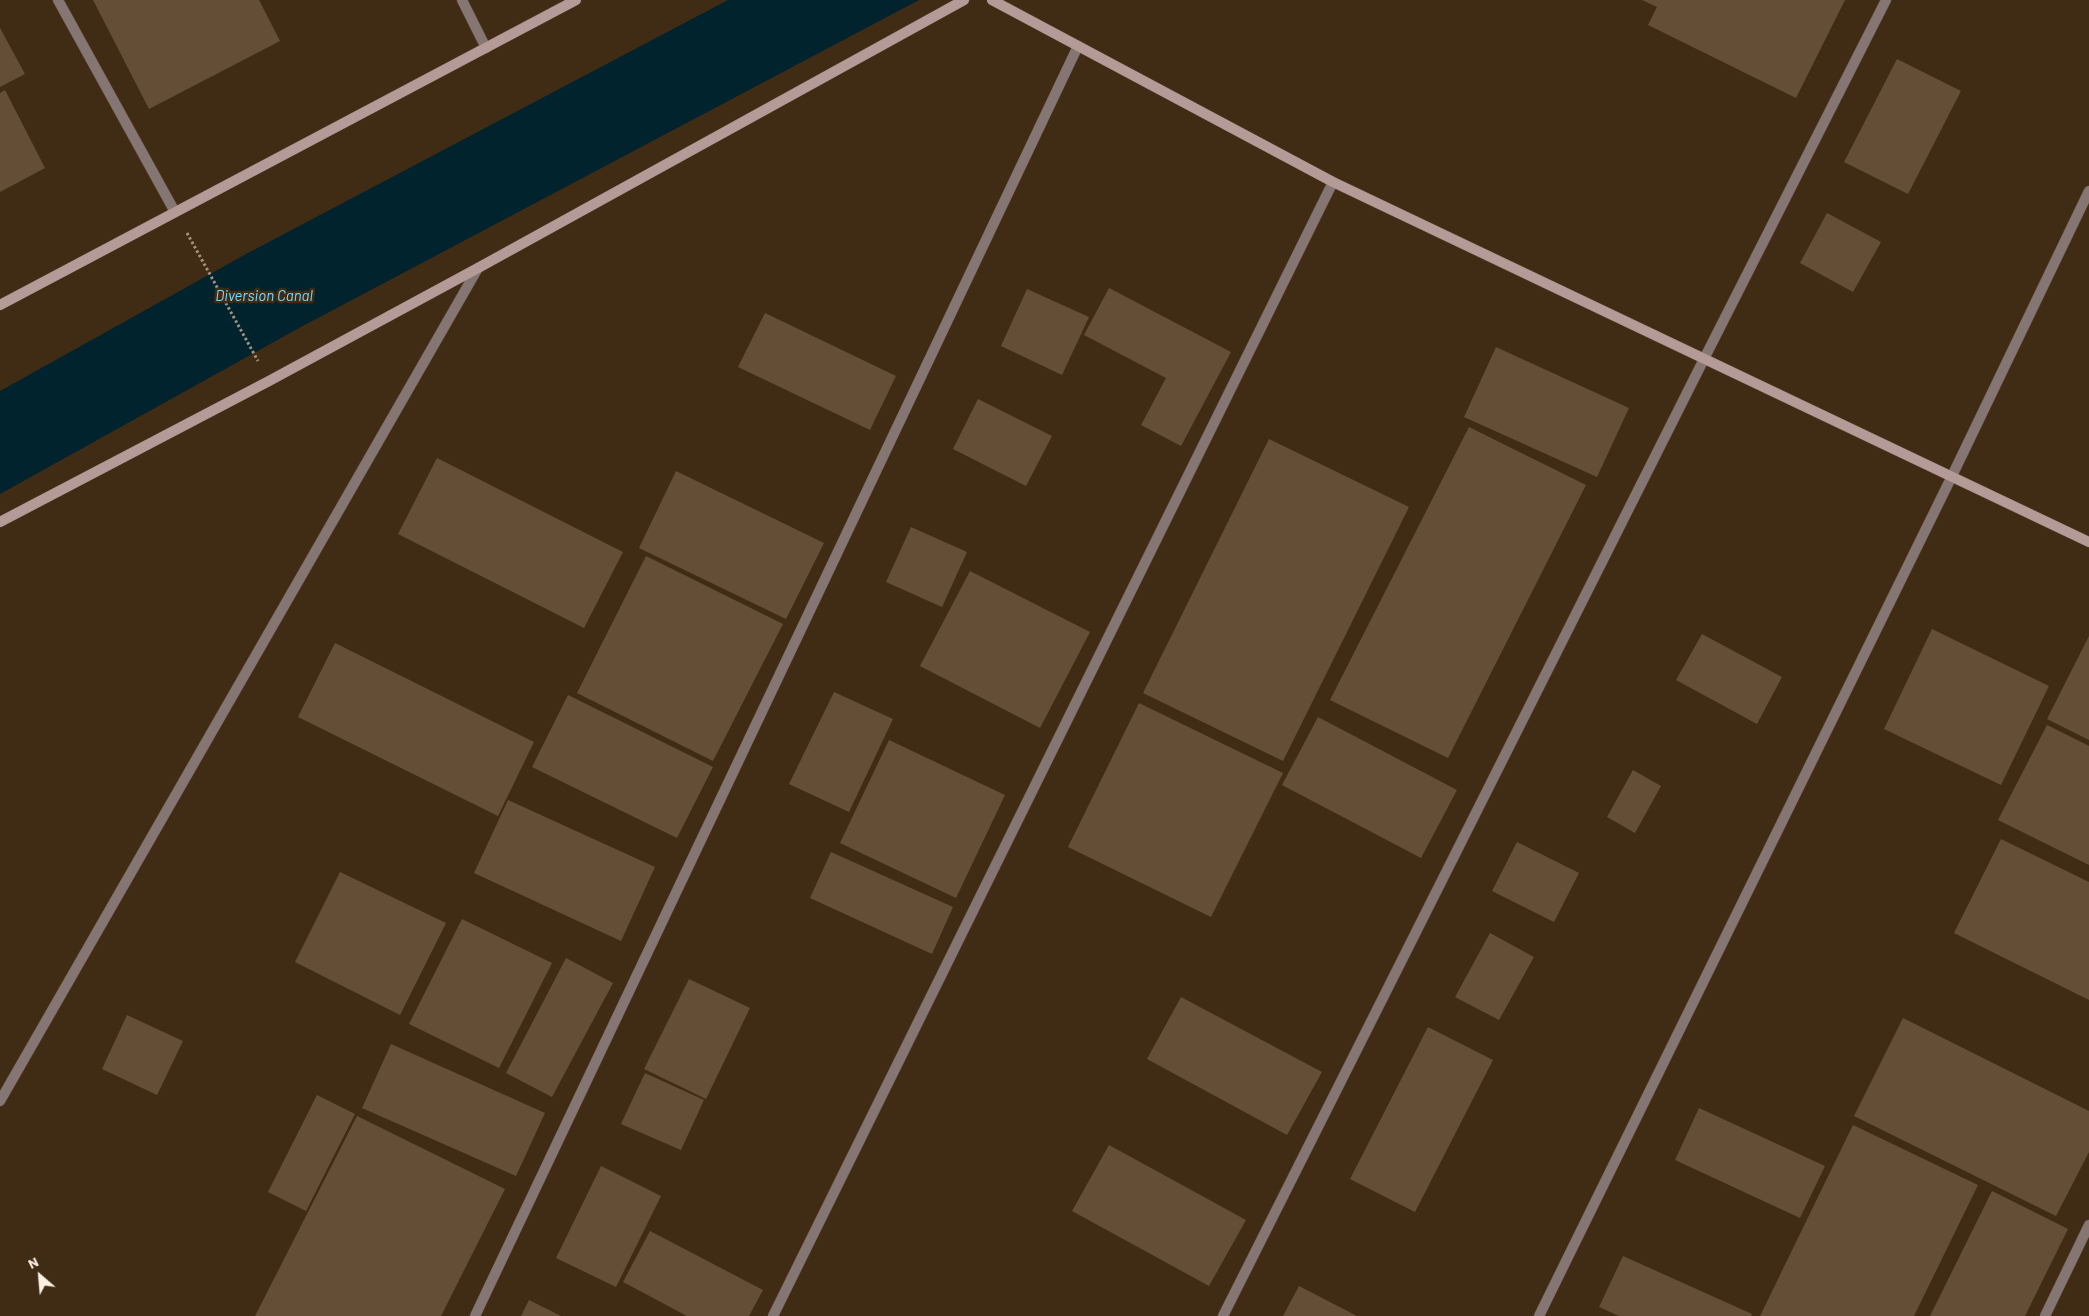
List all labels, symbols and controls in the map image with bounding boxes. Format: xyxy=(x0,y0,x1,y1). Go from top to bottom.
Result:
water label: Diversion Canal xyxy=(215,287,313,305)
north arrow xyxy=(15,1251,65,1301)
text: N xyxy=(25,1253,41,1272)

